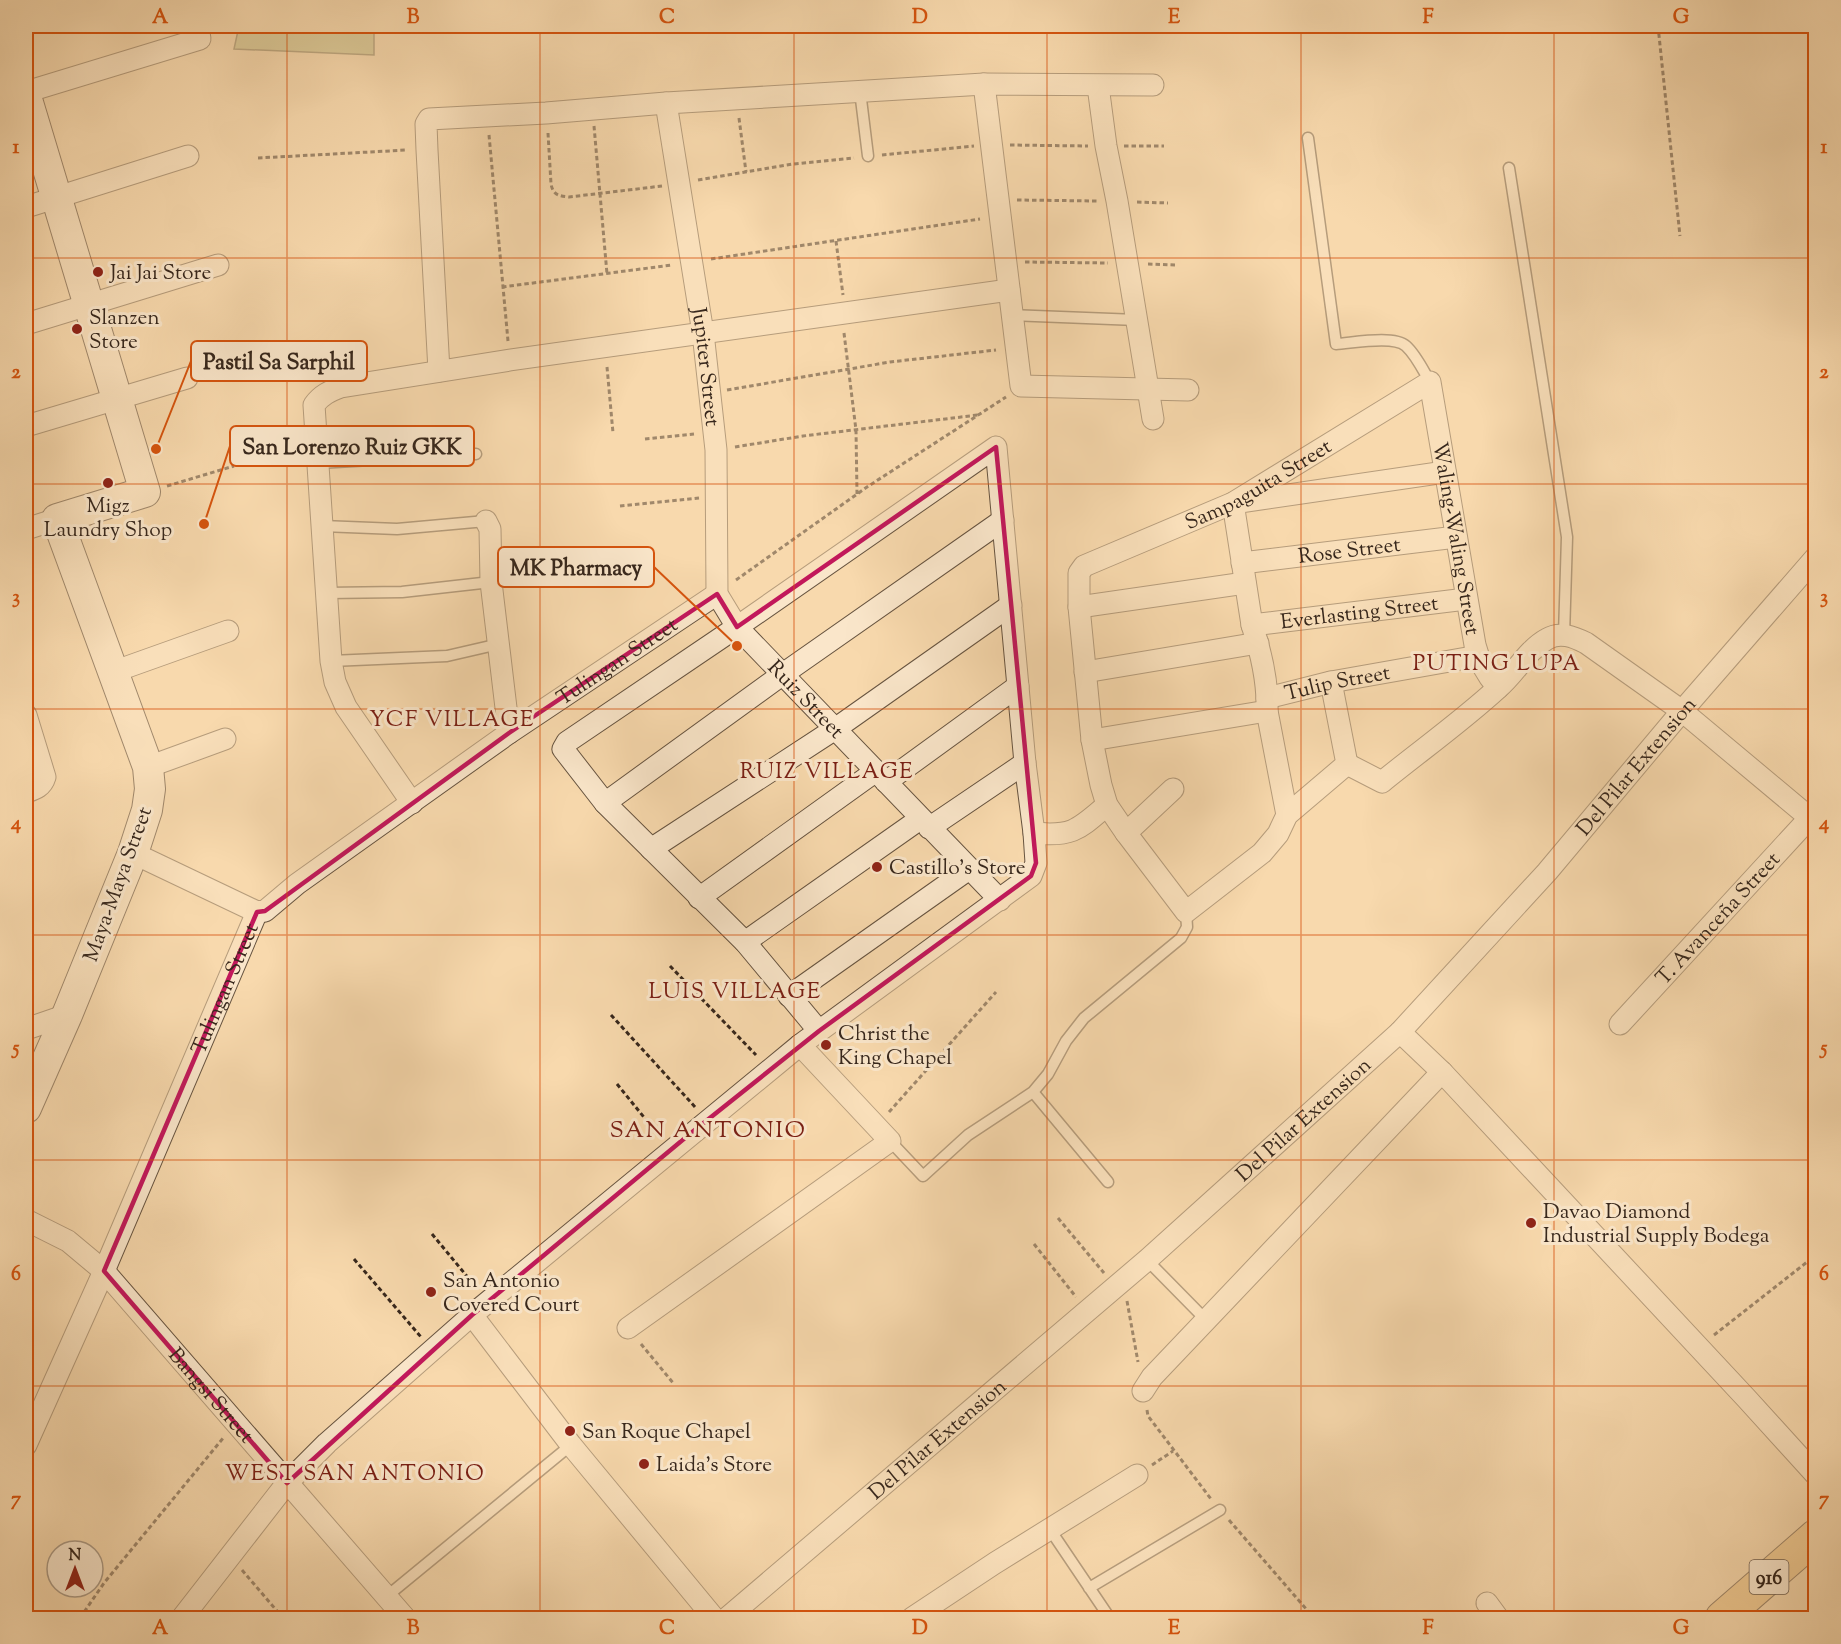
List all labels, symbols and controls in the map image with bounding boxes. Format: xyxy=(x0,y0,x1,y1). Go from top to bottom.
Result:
text: A xyxy=(152,4,169,33)
text: B xyxy=(407,4,420,33)
text: C xyxy=(659,4,675,33)
text: D xyxy=(912,4,928,33)
text: E xyxy=(1168,4,1181,33)
text: F xyxy=(1422,4,1434,33)
text: G xyxy=(1673,4,1690,33)
text: 1 xyxy=(13,134,20,163)
text: 1 xyxy=(1821,134,1828,163)
place label: Jai Jai Store xyxy=(109,259,211,289)
marker: Jai Jai Store xyxy=(91,265,105,279)
place label: Slanzen Store xyxy=(89,304,160,358)
street label: Jupiter Street xyxy=(682,305,726,428)
marker: Slanzen Store xyxy=(70,322,84,336)
callout: Pastil Sa Sarphil xyxy=(191,341,367,381)
text: Pastil Sa Sarphil xyxy=(203,348,356,380)
text: 2 xyxy=(11,359,21,388)
text: 2 xyxy=(1819,359,1829,388)
callout: San Lorenzo Ruiz GKK xyxy=(230,426,474,466)
text: San Lorenzo Ruiz GKK xyxy=(242,433,462,465)
street label: Sampaguita Street xyxy=(1181,433,1338,539)
street label: Waling-Waling Street xyxy=(1424,440,1486,638)
marker: Migz Laundry Shop xyxy=(101,476,115,490)
place label: Migz Laundry Shop xyxy=(44,492,172,546)
street label: Rose Street xyxy=(1297,531,1402,573)
callout: MK Pharmacy xyxy=(498,547,654,587)
text: MK Pharmacy xyxy=(510,554,642,586)
text: 3 xyxy=(12,584,20,613)
text: 3 xyxy=(1820,584,1828,613)
street label: Everlasting Street xyxy=(1279,589,1440,638)
street label: Tulingan Street xyxy=(551,611,685,714)
district label: PUTING LUPA xyxy=(1413,649,1581,681)
street label: Ruiz Street xyxy=(760,654,850,746)
street label: Tulip Street xyxy=(1282,659,1393,710)
street label: Del Pilar Extension xyxy=(1570,691,1705,843)
district label: YCF VILLAGE xyxy=(369,705,535,737)
district label: RUIZ VILLAGE xyxy=(740,757,914,789)
street label: Maya-Maya Street xyxy=(77,803,161,966)
text: 4 xyxy=(10,810,21,839)
text: 4 xyxy=(1818,810,1829,839)
street label: T. Avanceña Street xyxy=(1650,846,1788,993)
place label: Castillo's Store xyxy=(889,854,1026,884)
marker: Castillo's Store xyxy=(870,860,884,874)
street label: Tulingan Street xyxy=(185,919,268,1059)
district label: LUIS VILLAGE xyxy=(648,977,822,1009)
place label: Christ the King Chapel xyxy=(838,1020,952,1074)
text: 5 xyxy=(11,1035,20,1064)
text: 5 xyxy=(1819,1035,1828,1064)
marker: Christ the King Chapel xyxy=(819,1038,833,1052)
street label: Del Pilar Extension xyxy=(1230,1052,1379,1190)
district label: SAN ANTONIO xyxy=(610,1114,806,1148)
place label: Davao Diamond Industrial Supply Bodega xyxy=(1543,1198,1770,1252)
marker: Davao Diamond Industrial Supply Bodega xyxy=(1524,1216,1538,1230)
text: 6 xyxy=(11,1261,21,1290)
text: 6 xyxy=(1819,1261,1829,1290)
place label: San Antonio Covered Court xyxy=(443,1267,579,1321)
marker: San Antonio Covered Court xyxy=(424,1285,438,1299)
street label: Bangsi Street xyxy=(160,1342,260,1451)
street label: Del Pilar Extension xyxy=(863,1373,1014,1508)
place label: San Roque Chapel xyxy=(582,1418,751,1448)
marker: San Roque Chapel xyxy=(563,1424,577,1438)
place label: Laida's Store xyxy=(656,1451,772,1481)
marker: Laida's Store xyxy=(637,1457,651,1471)
district label: WEST SAN ANTONIO xyxy=(225,1459,485,1491)
text: 7 xyxy=(11,1486,22,1515)
text: 7 xyxy=(1819,1486,1830,1515)
north arrow xyxy=(45,1539,105,1599)
text: N xyxy=(69,1545,82,1568)
road number: 916 xyxy=(1750,1560,1788,1594)
text: A xyxy=(152,1615,169,1644)
text: B xyxy=(407,1615,420,1644)
text: C xyxy=(659,1615,675,1644)
text: D xyxy=(912,1615,928,1644)
text: E xyxy=(1168,1615,1181,1644)
text: F xyxy=(1422,1615,1434,1644)
text: G xyxy=(1673,1615,1690,1644)

